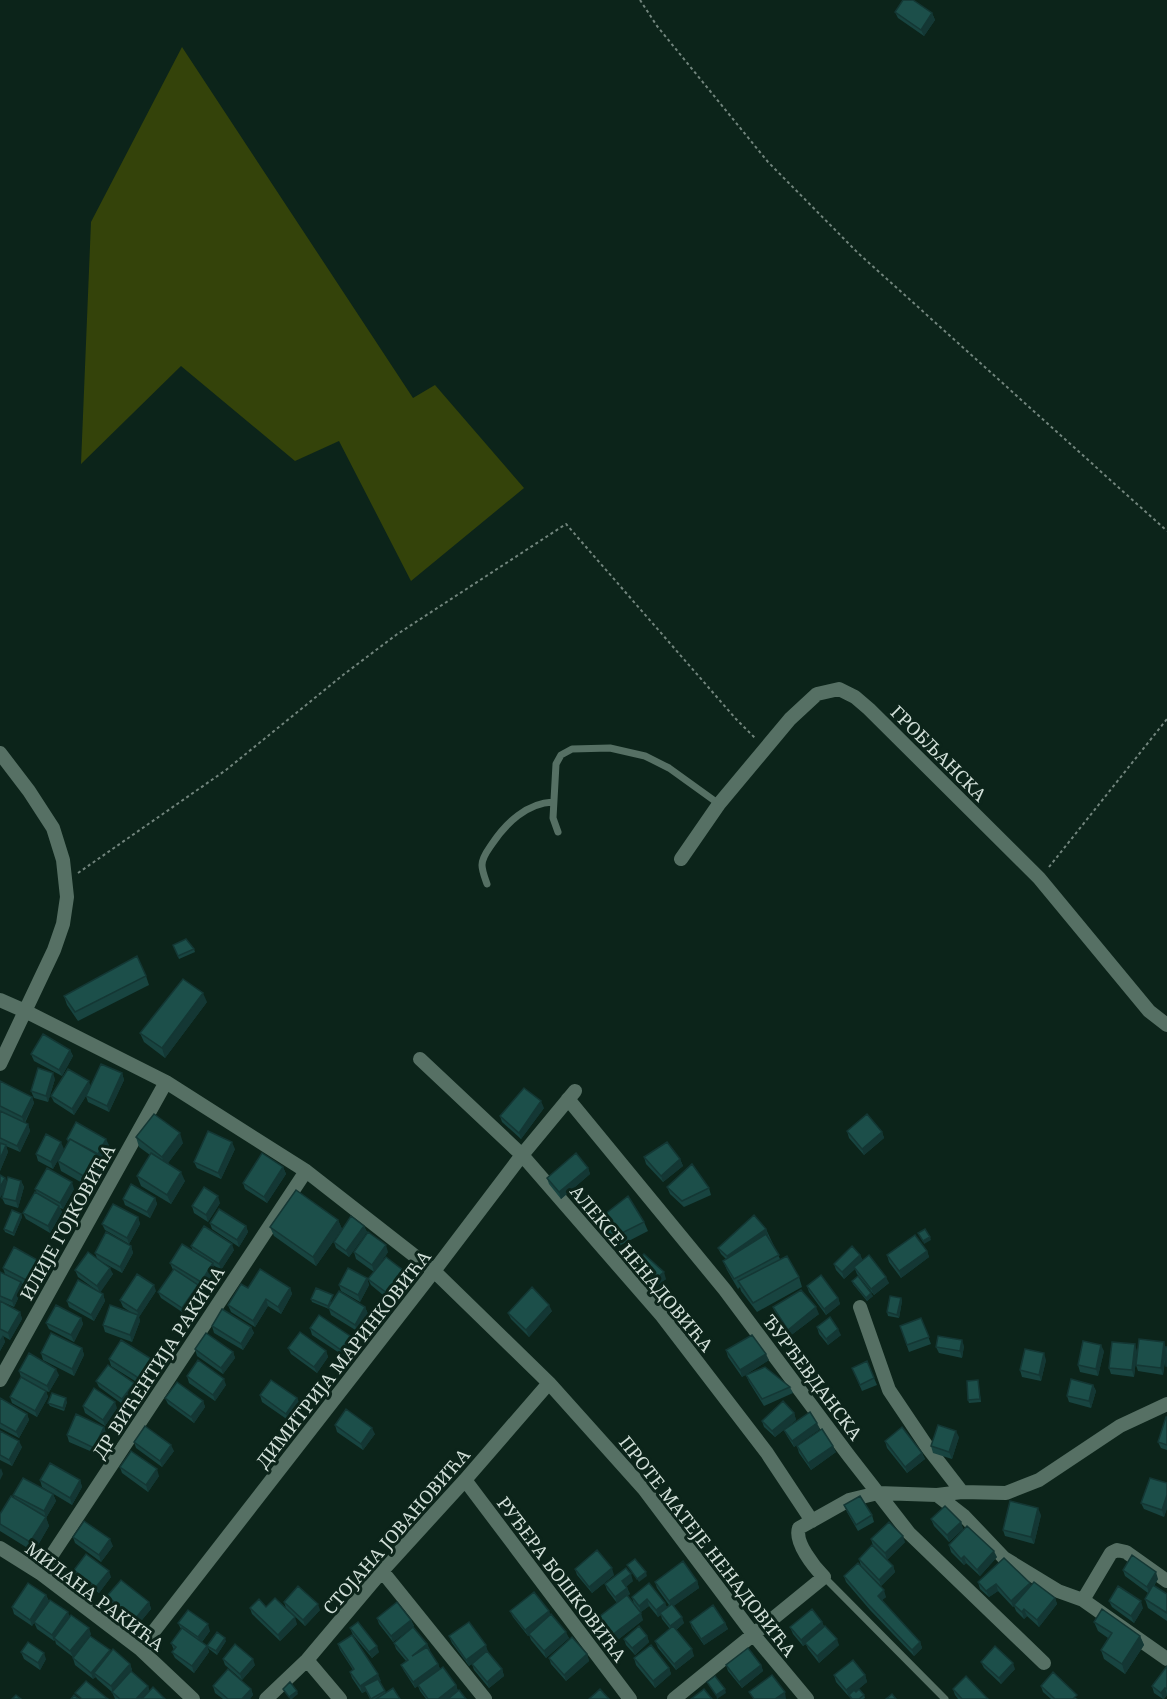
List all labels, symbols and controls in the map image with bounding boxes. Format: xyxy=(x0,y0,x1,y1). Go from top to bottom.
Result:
street label: ГРОБЉАНСКА xyxy=(886,700,992,806)
street label: ИЛИЈЕ ГОЈКОВИЋА xyxy=(14,1139,120,1304)
street label: АЛЕКСЕ НЕНАДОВИЋА xyxy=(565,1180,719,1357)
street label: ДИМИТРИЈА МАРИНКОВИЋА xyxy=(250,1245,436,1473)
street label: ДР ВИЋЕНТИЈА РАКИЋА xyxy=(87,1261,229,1463)
street label: ЂУРЂЕВДАНСКА xyxy=(758,1309,868,1445)
street label: ПРОТЕ МАТЕЈЕ НЕНАДОВИЋА xyxy=(614,1431,802,1662)
street label: СТОЈАНА ЈОВАНОВИЋА xyxy=(317,1443,475,1619)
street label: РУЂЕРА БОШКОВИЋА xyxy=(492,1492,632,1667)
street label: МИЛАНА РАКИЋА xyxy=(21,1536,170,1656)

